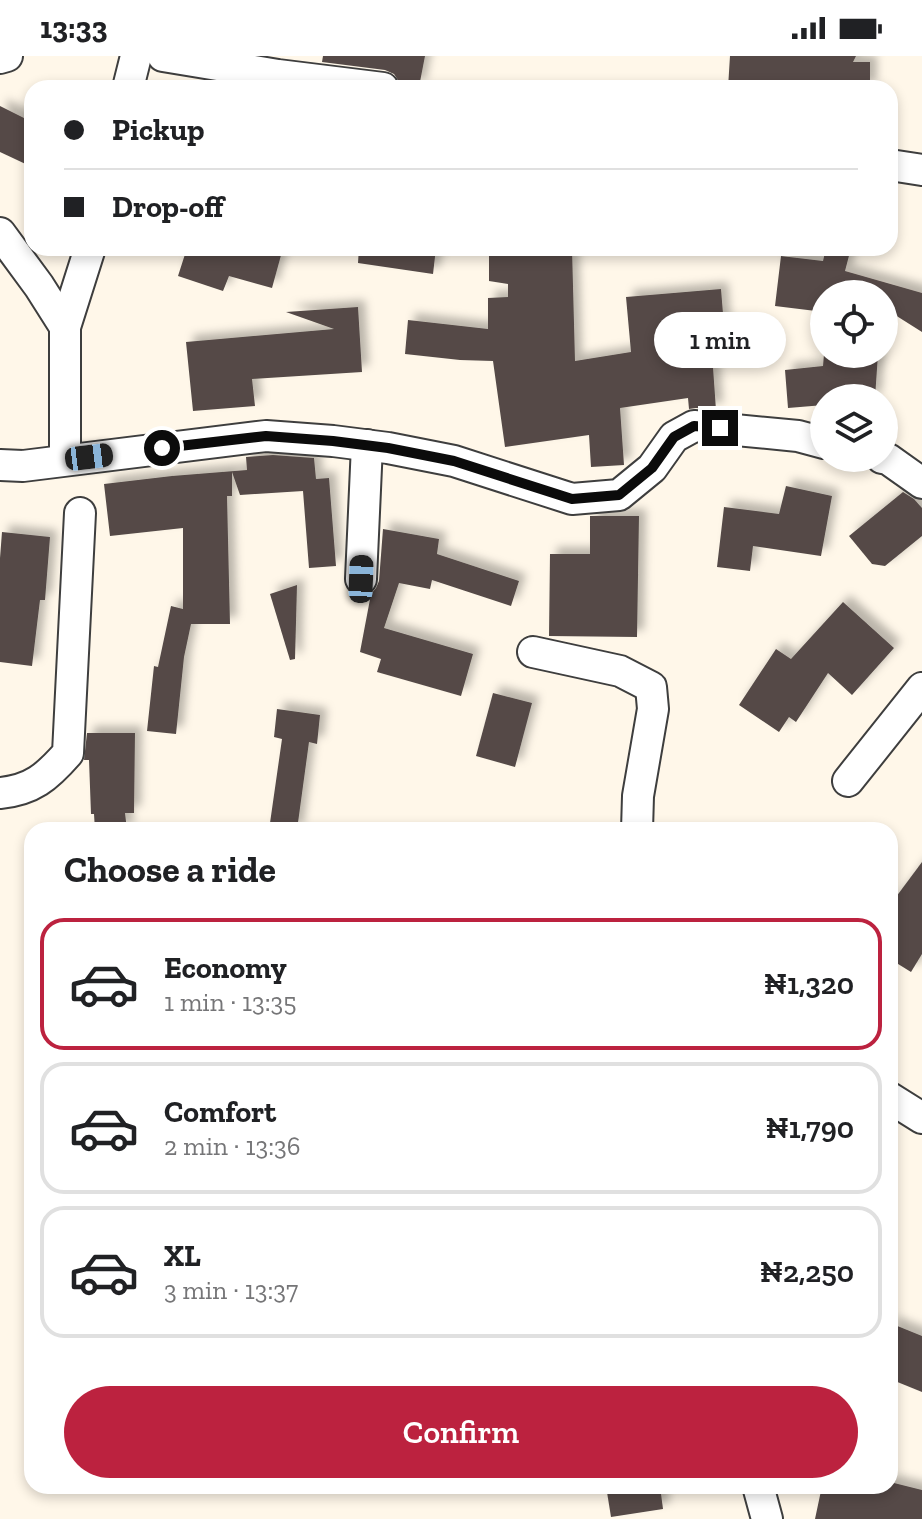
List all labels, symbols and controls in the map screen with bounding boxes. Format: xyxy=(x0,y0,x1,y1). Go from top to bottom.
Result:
text: 13:33 xyxy=(40,10,108,46)
text: Pickup xyxy=(112,112,204,148)
text: Drop-off xyxy=(112,189,224,225)
map controls xyxy=(810,280,898,472)
button: locate xyxy=(810,280,898,368)
callout: 1 min xyxy=(654,312,786,368)
text: 1 min xyxy=(689,324,751,356)
button: layers xyxy=(810,384,898,472)
route end xyxy=(702,410,738,446)
route start xyxy=(144,430,180,466)
car xyxy=(64,442,114,472)
car xyxy=(348,555,374,603)
text: Choose a ride xyxy=(64,848,276,891)
icon: car xyxy=(68,948,140,1020)
text: Economy xyxy=(164,950,287,986)
text: ₦1,320 xyxy=(764,966,854,1002)
text: 1 min · 13:35 xyxy=(164,986,297,1018)
icon: car xyxy=(68,1092,140,1164)
text: Comfort xyxy=(164,1094,276,1130)
text: ₦1,790 xyxy=(766,1110,854,1146)
text: 2 min · 13:36 xyxy=(164,1130,300,1162)
icon: car xyxy=(68,1236,140,1308)
text: XL xyxy=(164,1238,201,1274)
text: ₦2,250 xyxy=(760,1254,854,1290)
text: 3 min · 13:37 xyxy=(164,1274,298,1306)
button: Confirm xyxy=(64,1386,858,1478)

